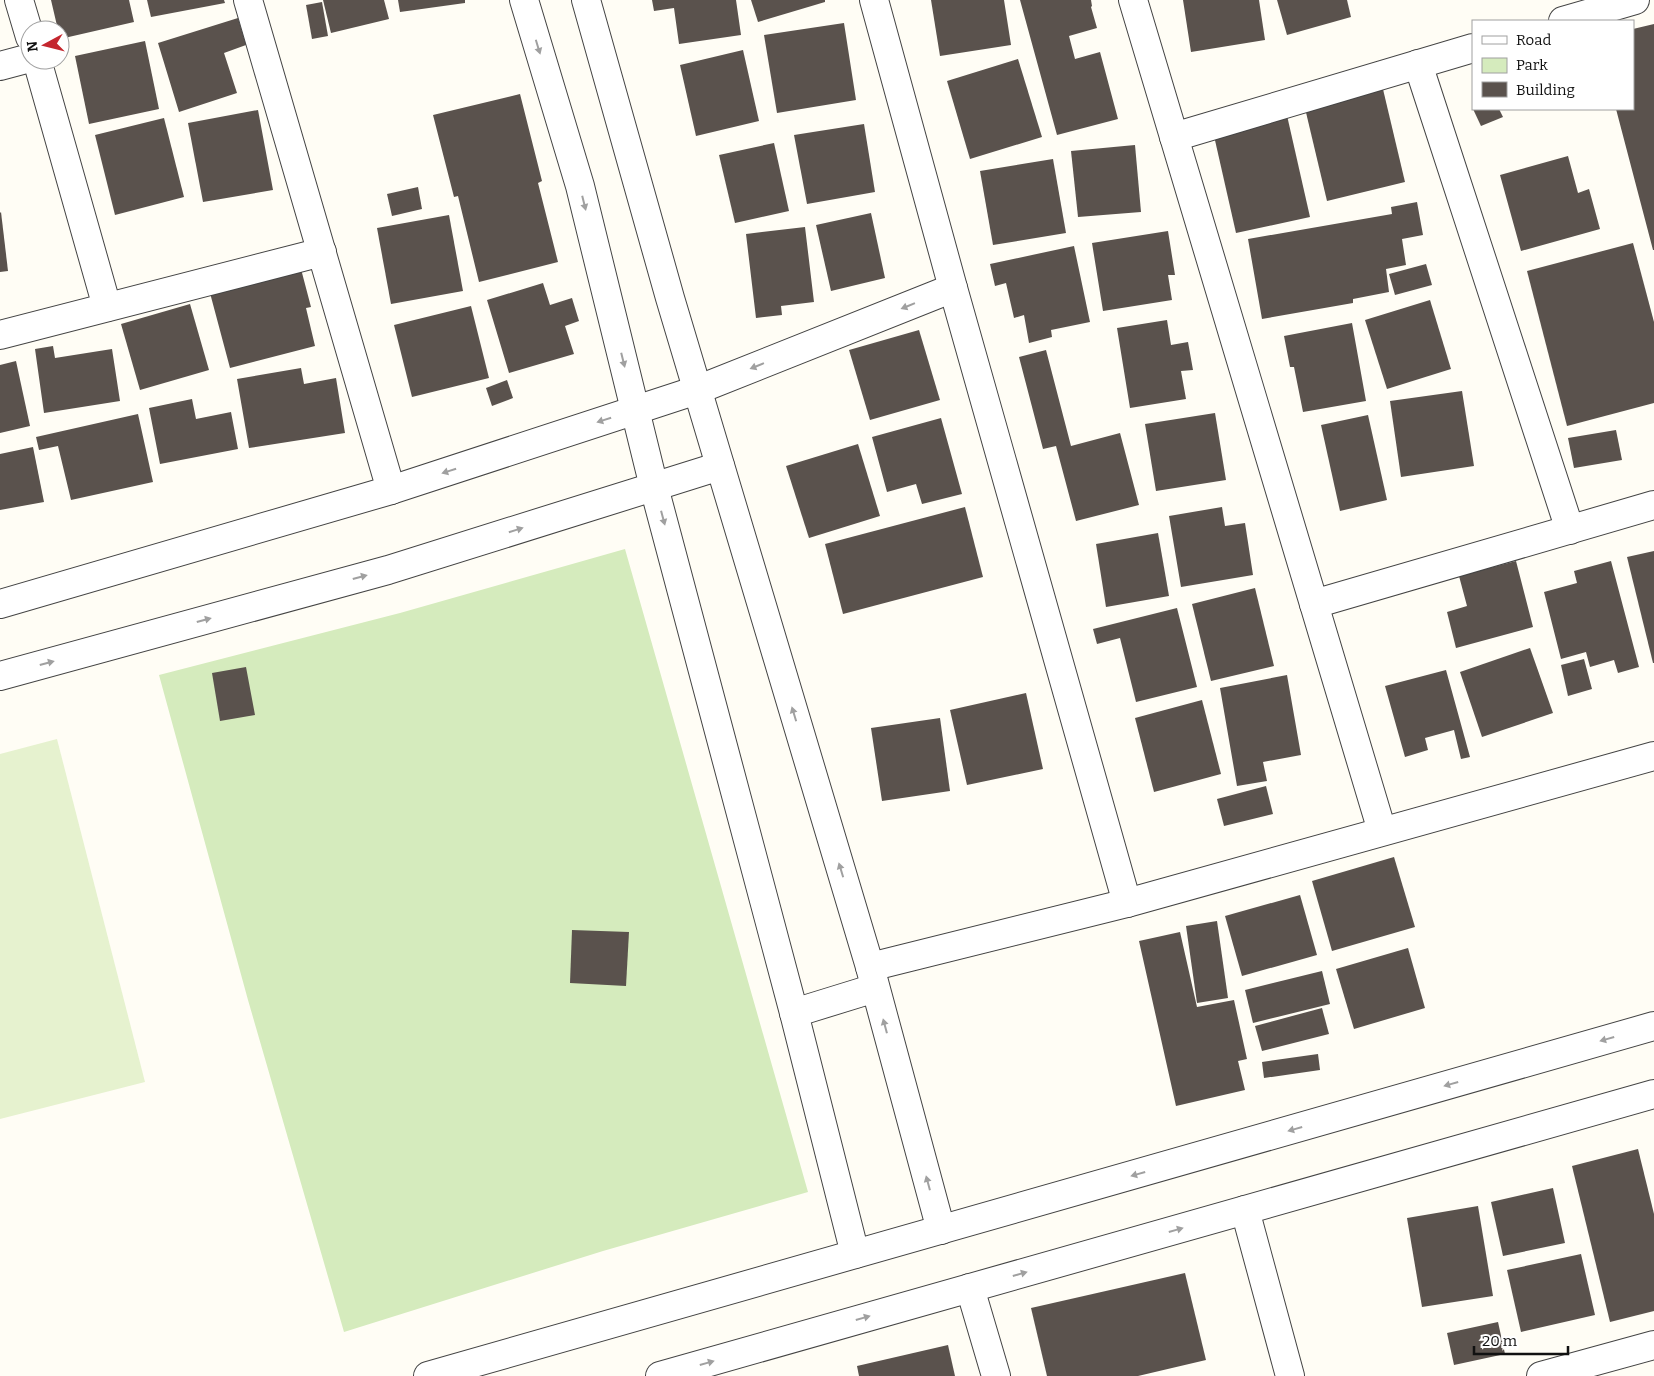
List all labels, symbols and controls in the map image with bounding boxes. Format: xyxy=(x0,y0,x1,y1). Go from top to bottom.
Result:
north arrow xyxy=(20,20,70,70)
legend xyxy=(1472,20,1634,110)
text: Road xyxy=(1516,31,1551,49)
one-way arrow xyxy=(535,39,543,54)
text: N xyxy=(23,40,42,53)
text: Park xyxy=(1516,56,1548,74)
text: Building xyxy=(1516,81,1575,99)
one-way arrow xyxy=(580,195,588,210)
one-way arrow xyxy=(901,303,915,311)
one-way arrow xyxy=(619,353,627,368)
one-way arrow xyxy=(749,362,764,370)
one-way arrow xyxy=(596,417,611,424)
one-way arrow xyxy=(442,468,457,475)
one-way arrow xyxy=(659,511,667,526)
one-way arrow xyxy=(509,526,524,534)
one-way arrow xyxy=(353,573,368,581)
one-way arrow xyxy=(196,616,211,624)
one-way arrow xyxy=(40,659,55,667)
one-way arrow xyxy=(790,707,798,722)
one-way arrow xyxy=(836,862,844,877)
one-way arrow xyxy=(881,1019,889,1034)
one-way arrow xyxy=(1600,1036,1615,1044)
one-way arrow xyxy=(1443,1081,1458,1089)
one-way arrow xyxy=(1287,1125,1302,1133)
one-way arrow xyxy=(1131,1170,1146,1178)
one-way arrow xyxy=(924,1175,932,1190)
one-way arrow xyxy=(1168,1225,1183,1233)
one-way arrow xyxy=(1012,1270,1027,1278)
one-way arrow xyxy=(856,1314,871,1322)
scale bar xyxy=(1474,1324,1568,1356)
text: 20 m xyxy=(1482,1332,1518,1350)
one-way arrow xyxy=(699,1358,714,1366)

